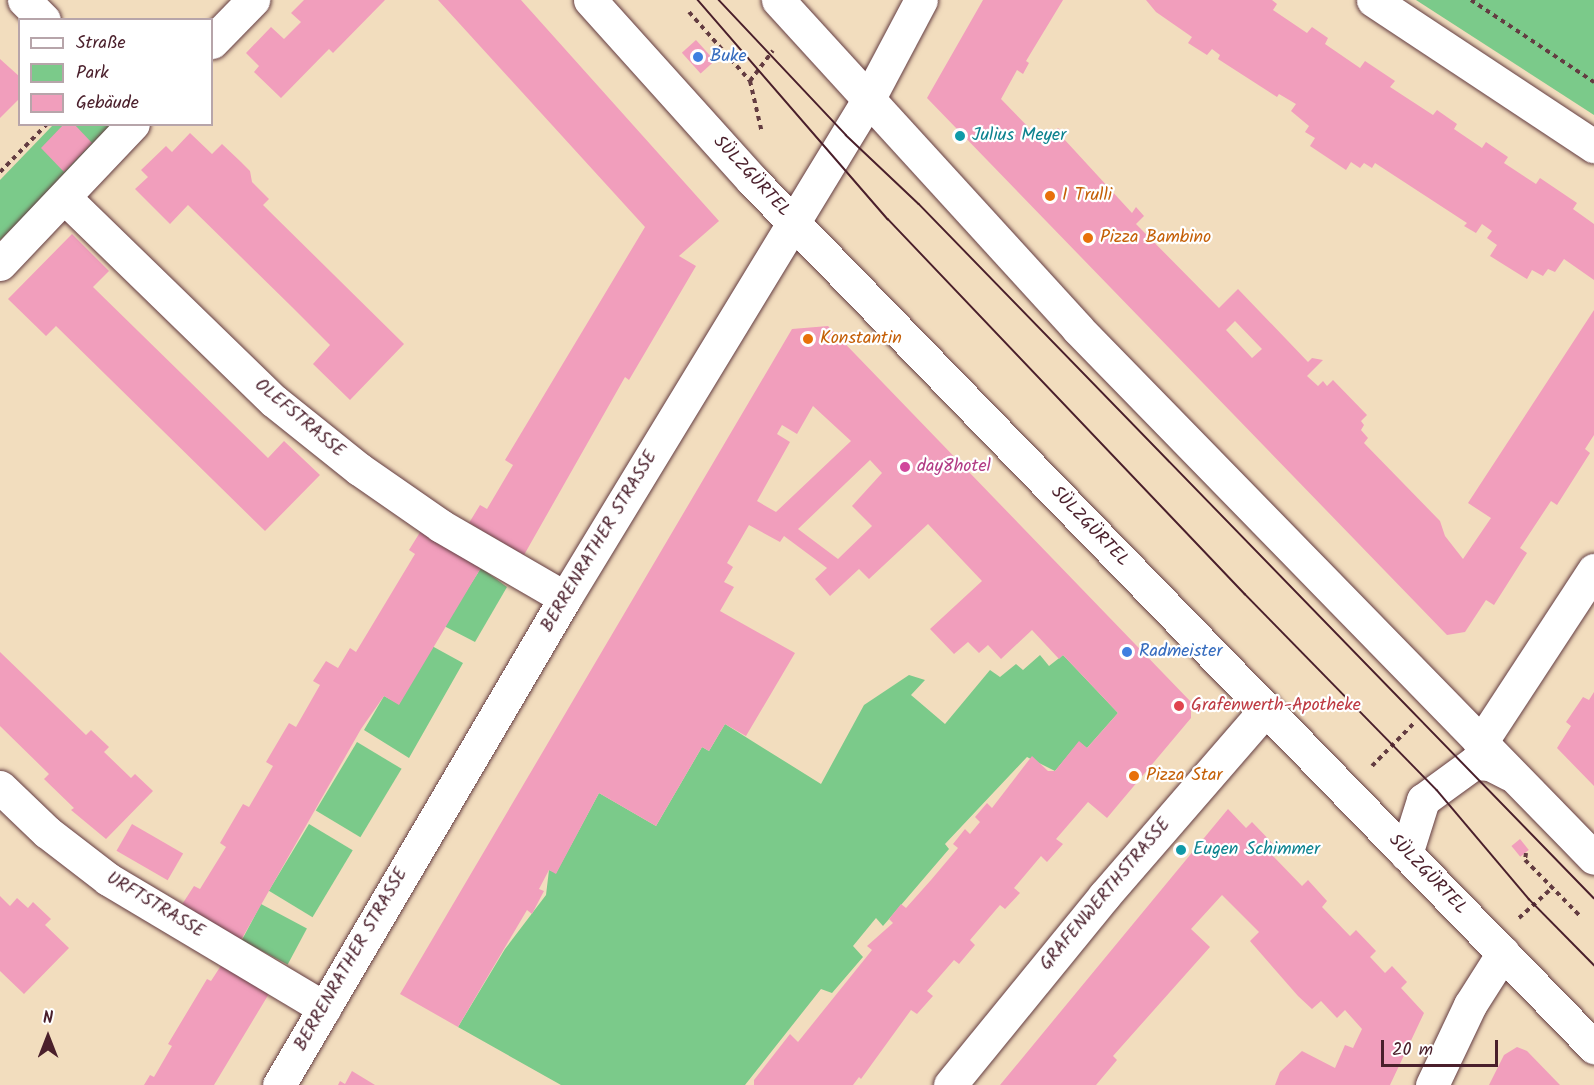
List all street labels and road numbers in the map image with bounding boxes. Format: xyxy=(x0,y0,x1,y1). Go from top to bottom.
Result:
street label: SÜLZGÜRTEL xyxy=(708,132,794,222)
street label: OLEFSTRASSE xyxy=(250,375,348,463)
street label: BERRENRATHER STRASSE xyxy=(537,448,663,636)
street label: SÜLZGÜRTEL xyxy=(1045,482,1133,572)
street label: GRAFENWERTHSTRASSE xyxy=(1036,815,1176,975)
street label: SÜLZGÜRTEL xyxy=(1383,830,1471,920)
street label: BERRENRATHER STRASSE xyxy=(291,865,413,1055)
street label: URFTSTRASSE xyxy=(102,868,208,944)

